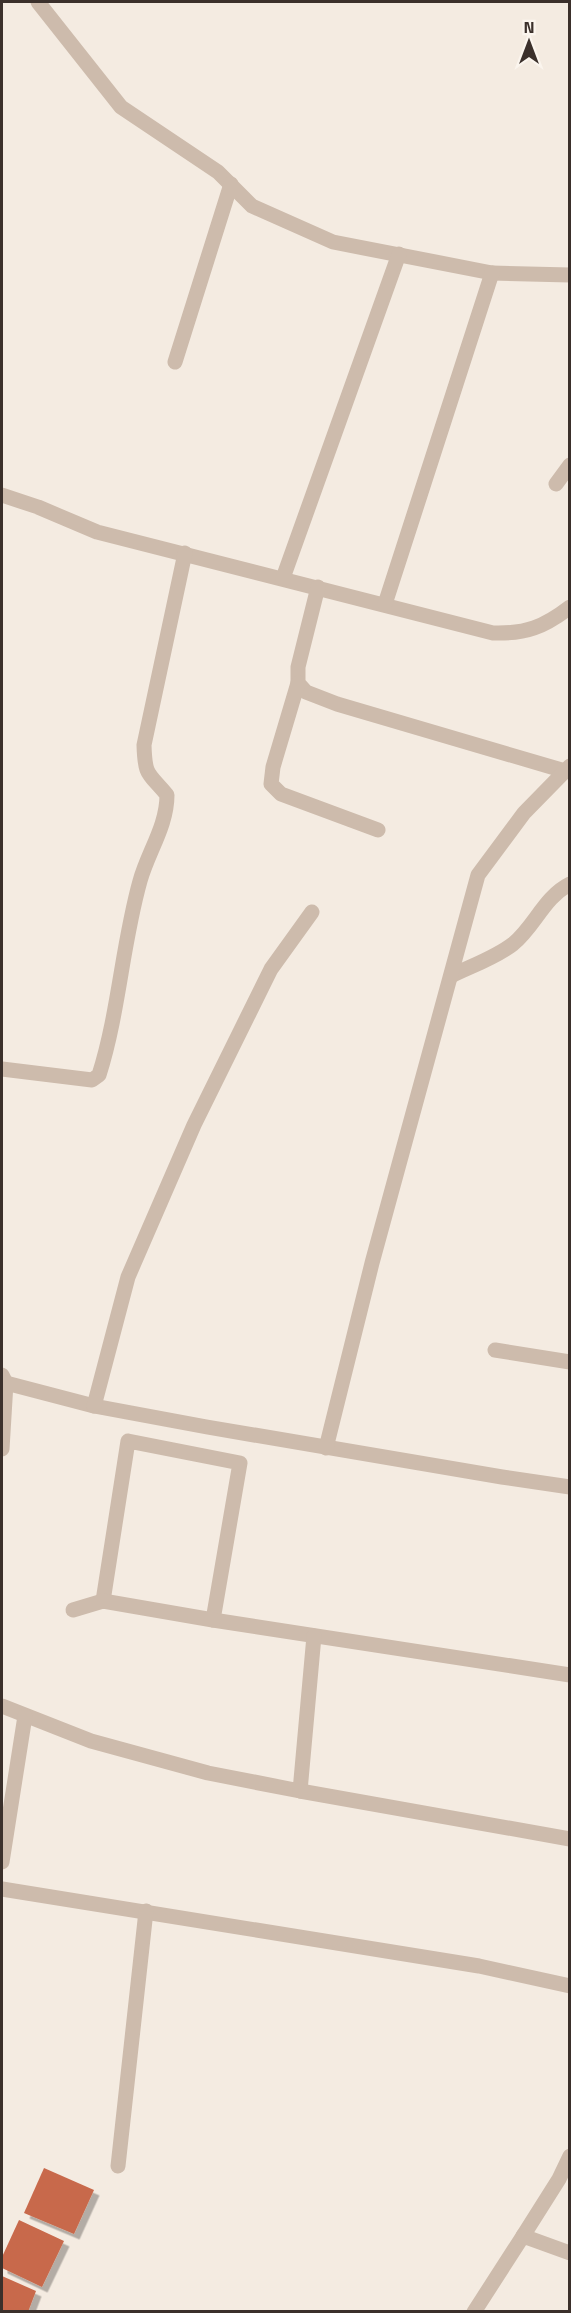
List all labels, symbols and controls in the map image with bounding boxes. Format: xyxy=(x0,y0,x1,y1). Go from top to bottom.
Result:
north arrow xyxy=(499,12,559,72)
text: N xyxy=(523,15,535,39)

